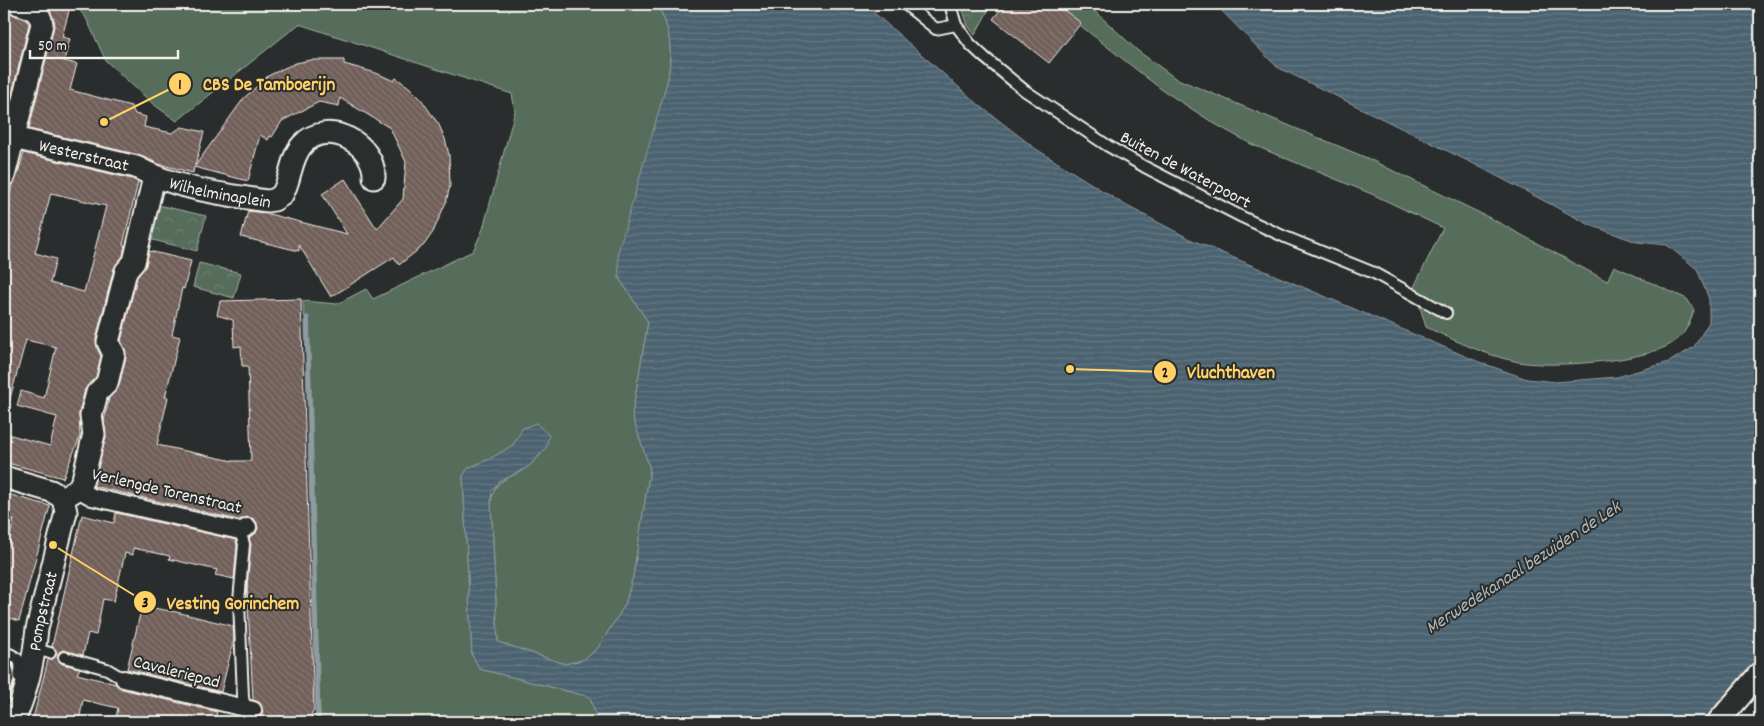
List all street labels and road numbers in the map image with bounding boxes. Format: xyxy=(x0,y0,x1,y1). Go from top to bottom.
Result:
street label: Buiten de Waterpoort xyxy=(1115,126,1255,216)
street label: Westerstraat xyxy=(36,134,131,180)
street label: Wilhelminaplein xyxy=(166,172,273,216)
street label: Verlengde Torenstraat xyxy=(89,463,244,522)
street label: Pompstraat xyxy=(24,569,66,653)
street label: Cavaleriepad xyxy=(130,651,222,696)

